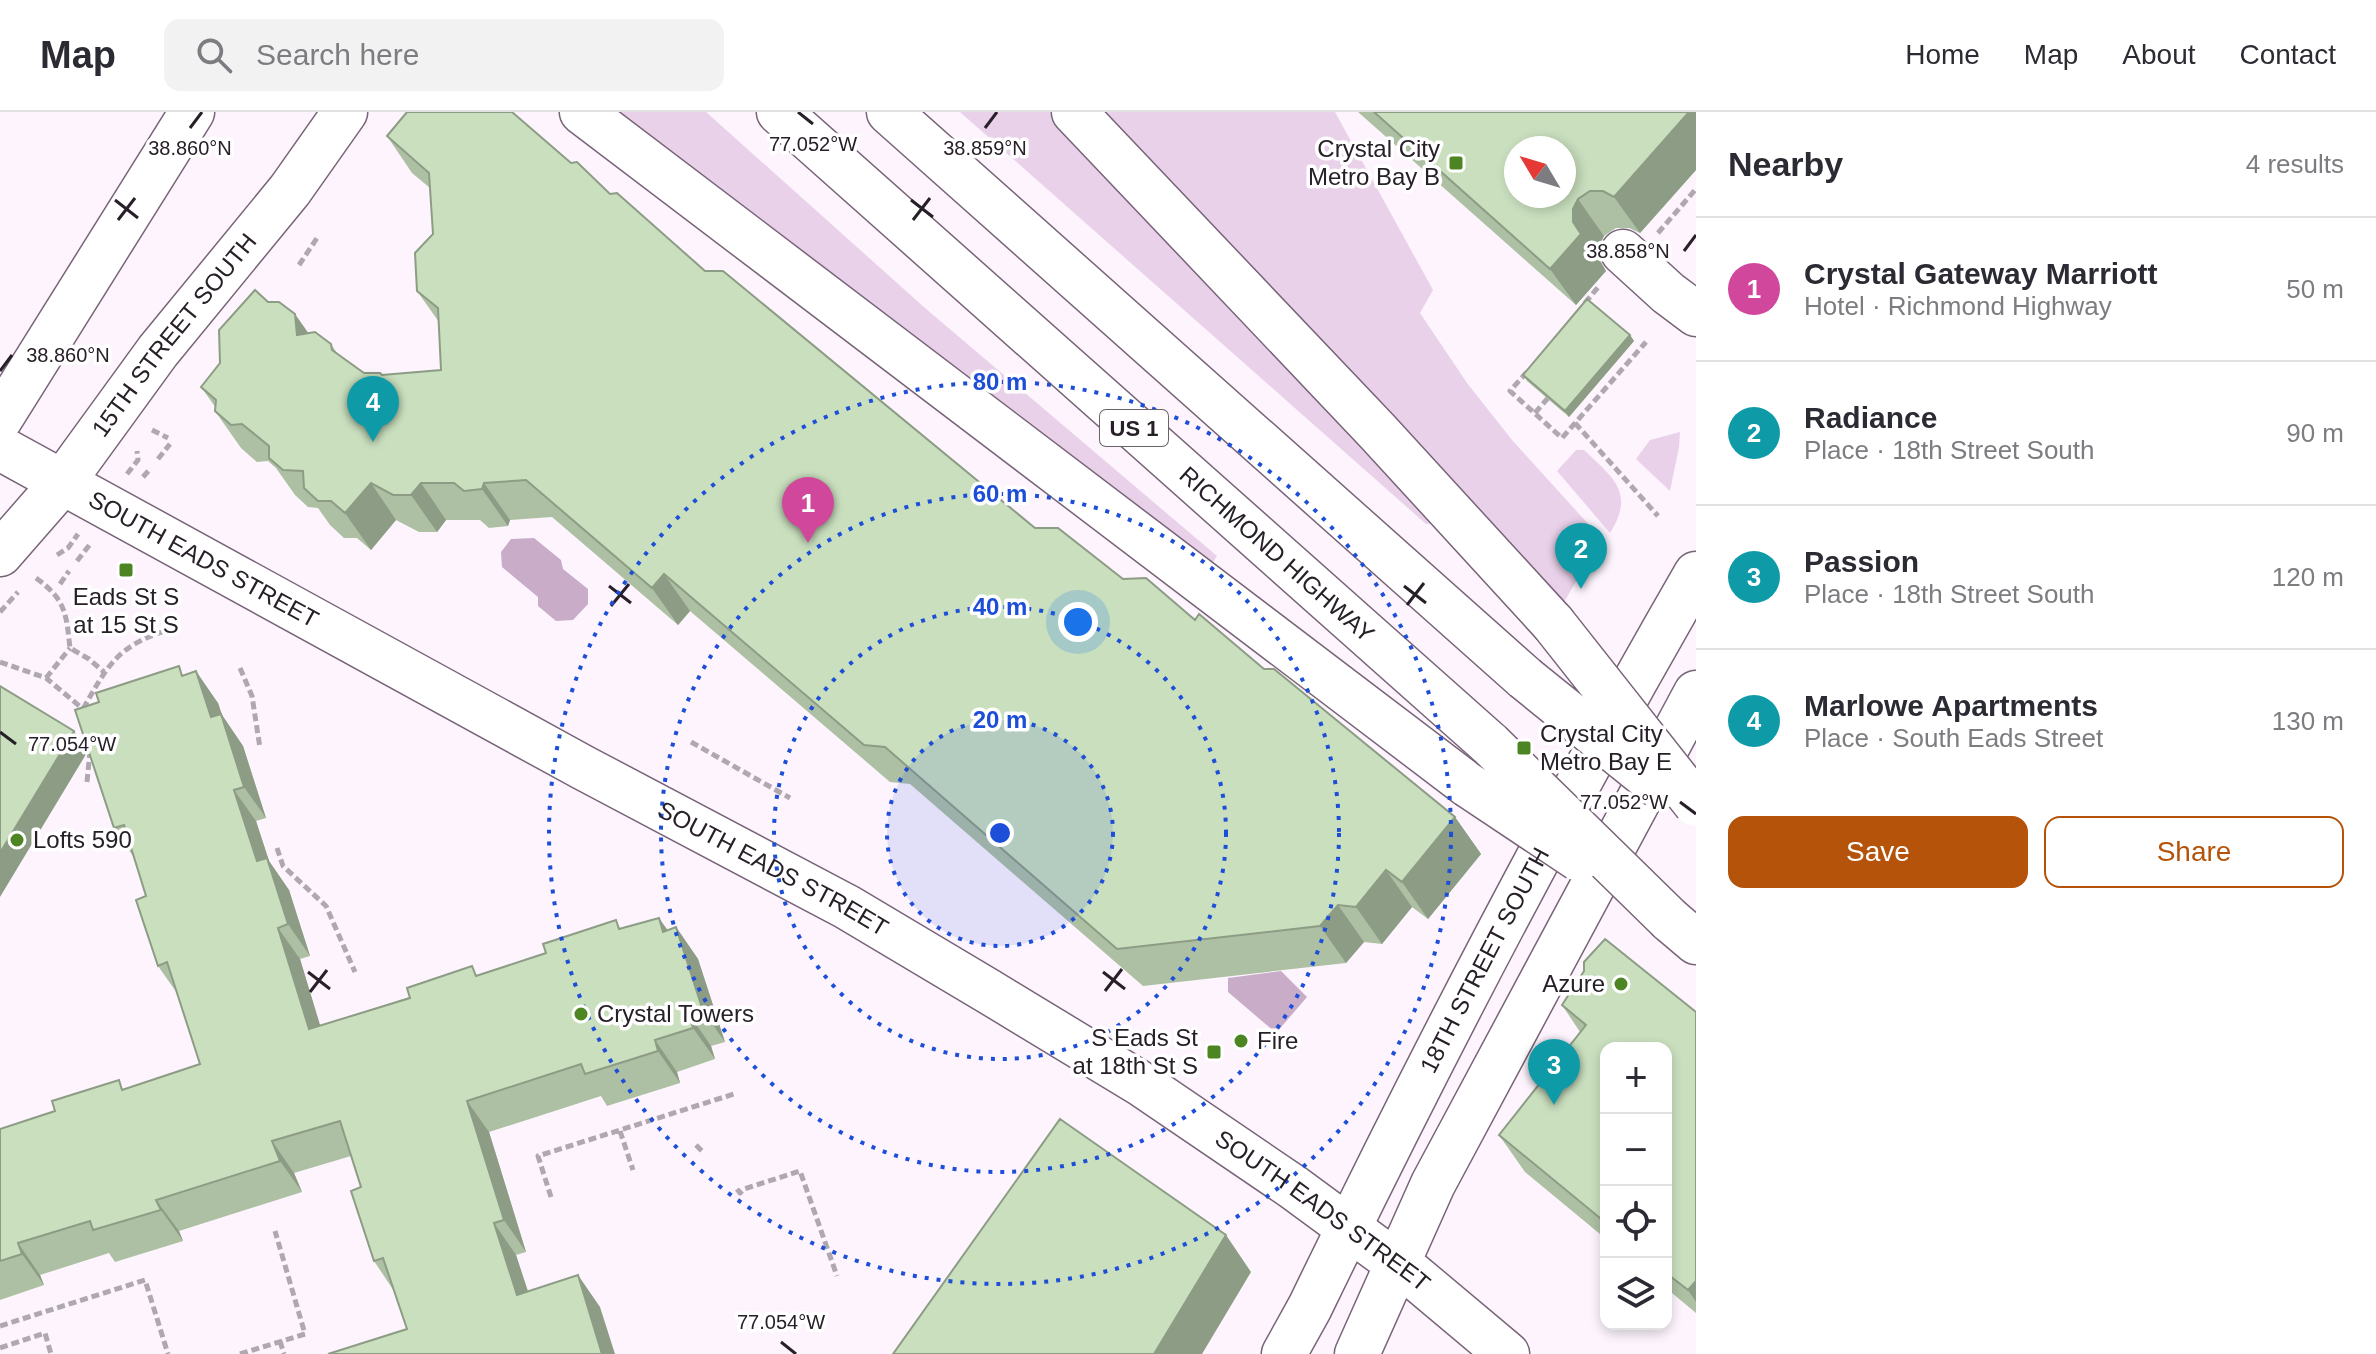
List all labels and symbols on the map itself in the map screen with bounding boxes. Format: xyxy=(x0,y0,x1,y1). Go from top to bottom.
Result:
text: 77.052°W xyxy=(769,133,857,155)
place label: Crystal City Metro Bay B xyxy=(1308,135,1440,190)
north arrow xyxy=(1504,136,1576,208)
text: 38.860°N xyxy=(148,137,232,159)
text: 38.859°N xyxy=(943,137,1027,159)
marker: Crystal City Metro Bay B xyxy=(1447,154,1465,172)
street label: 15TH STREET SOUTH xyxy=(86,228,262,442)
text: 38.858°N xyxy=(1586,240,1670,262)
text: 38.860°N xyxy=(26,344,110,366)
text: 80 m xyxy=(973,368,1027,395)
pin: 4 xyxy=(347,376,399,442)
road number: US 1 xyxy=(1100,410,1168,446)
street label: RICHMOND HIGHWAY xyxy=(1174,461,1380,647)
pin: 1 xyxy=(782,477,834,543)
text: 60 m xyxy=(973,480,1027,507)
street label: SOUTH EADS STREET xyxy=(84,485,323,633)
pin: 2 xyxy=(1555,523,1607,589)
marker: Eads St S at 15 St S xyxy=(117,561,135,579)
place label: Eads St S at 15 St S xyxy=(73,583,179,638)
text: 40 m xyxy=(973,593,1027,620)
your location xyxy=(1058,602,1098,642)
text: 20 m xyxy=(973,706,1027,733)
place label: Crystal City Metro Bay E xyxy=(1540,720,1672,775)
text: 77.054°W xyxy=(28,733,116,755)
marker: Crystal City Metro Bay E xyxy=(1515,739,1533,757)
text: 77.052°W xyxy=(1580,791,1668,813)
street label: SOUTH EADS STREET xyxy=(653,795,893,942)
centre of rings xyxy=(986,819,1014,847)
place label: Lofts 590 xyxy=(33,826,132,853)
marker: Lofts 590 xyxy=(8,831,26,849)
street label: 18TH STREET SOUTH xyxy=(1414,843,1554,1077)
place label: Azure xyxy=(1542,970,1605,997)
marker: Azure xyxy=(1612,975,1630,993)
place label: Crystal Towers xyxy=(597,1000,754,1027)
marker: Crystal Towers xyxy=(572,1005,590,1023)
place label: S Eads St at 18th St S xyxy=(1073,1024,1198,1079)
place label: Fire xyxy=(1257,1027,1298,1054)
marker: Fire xyxy=(1232,1032,1250,1050)
pin: 3 xyxy=(1528,1039,1580,1105)
marker: S Eads St at 18th St S xyxy=(1205,1043,1223,1061)
street label: SOUTH EADS STREET xyxy=(1210,1124,1436,1297)
text: 77.054°W xyxy=(737,1311,825,1333)

